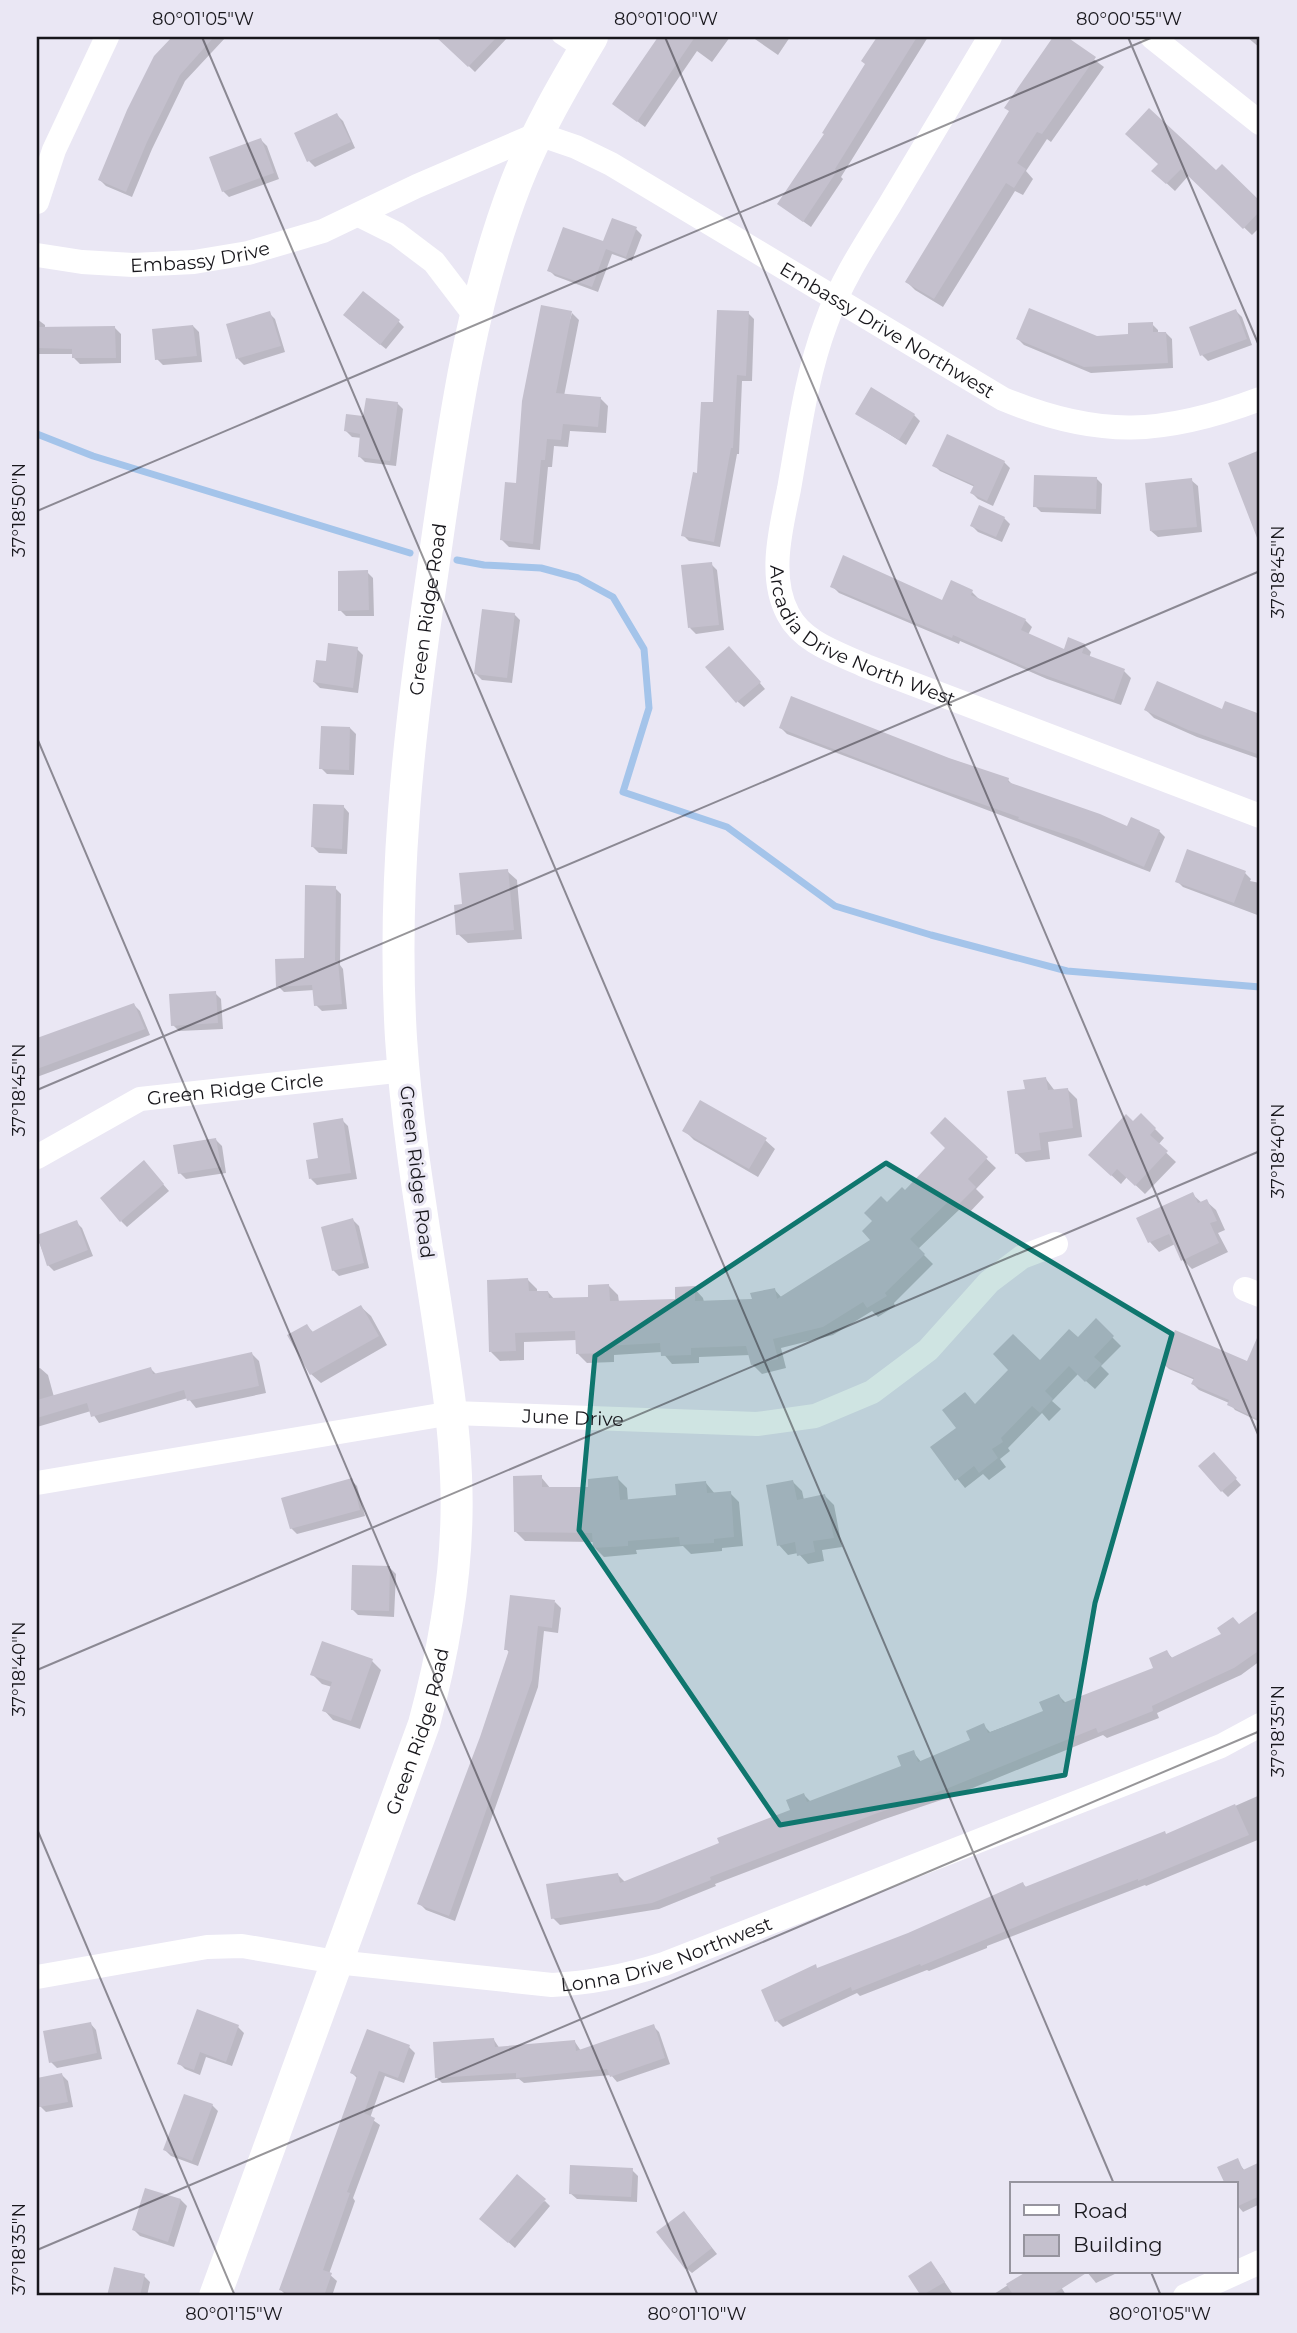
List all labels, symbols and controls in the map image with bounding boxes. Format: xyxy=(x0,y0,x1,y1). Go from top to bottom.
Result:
text: 80°01'05"W xyxy=(152,8,254,30)
text: 80°01'00"W xyxy=(614,8,718,30)
text: 80°00'55"W xyxy=(1076,8,1182,30)
street label: Embassy Drive xyxy=(130,236,272,277)
street label: Embassy Drive Northwest xyxy=(776,257,999,403)
text: 37°18'50"N xyxy=(8,463,30,557)
street label: Green Ridge Road xyxy=(404,522,451,697)
text: 37°18'45"N xyxy=(1267,525,1289,619)
street label: Arcadia Drive North West xyxy=(766,565,959,711)
text: 37°18'45"N xyxy=(8,1043,30,1137)
street label: Green Ridge Circle xyxy=(146,1068,325,1110)
street label: Green Ridge Road xyxy=(395,1084,439,1260)
text: 37°18'40"N xyxy=(1267,1103,1289,1199)
street label: June Drive xyxy=(521,1404,624,1431)
text: 37°18'40"N xyxy=(8,1621,30,1717)
street label: Green Ridge Road xyxy=(380,1646,453,1818)
text: 37°18'35"N xyxy=(1267,1685,1289,1777)
street label: Lonna Drive Northwest xyxy=(560,1911,775,1996)
legend xyxy=(1010,2182,1238,2274)
text: Road xyxy=(1073,2198,1128,2223)
text: 37°18'35"N xyxy=(8,2203,30,2295)
text: Building xyxy=(1073,2232,1163,2257)
text: 80°01'15"W xyxy=(185,2303,283,2325)
text: 80°01'10"W xyxy=(647,2303,747,2325)
text: 80°01'05"W xyxy=(1109,2303,1211,2325)

